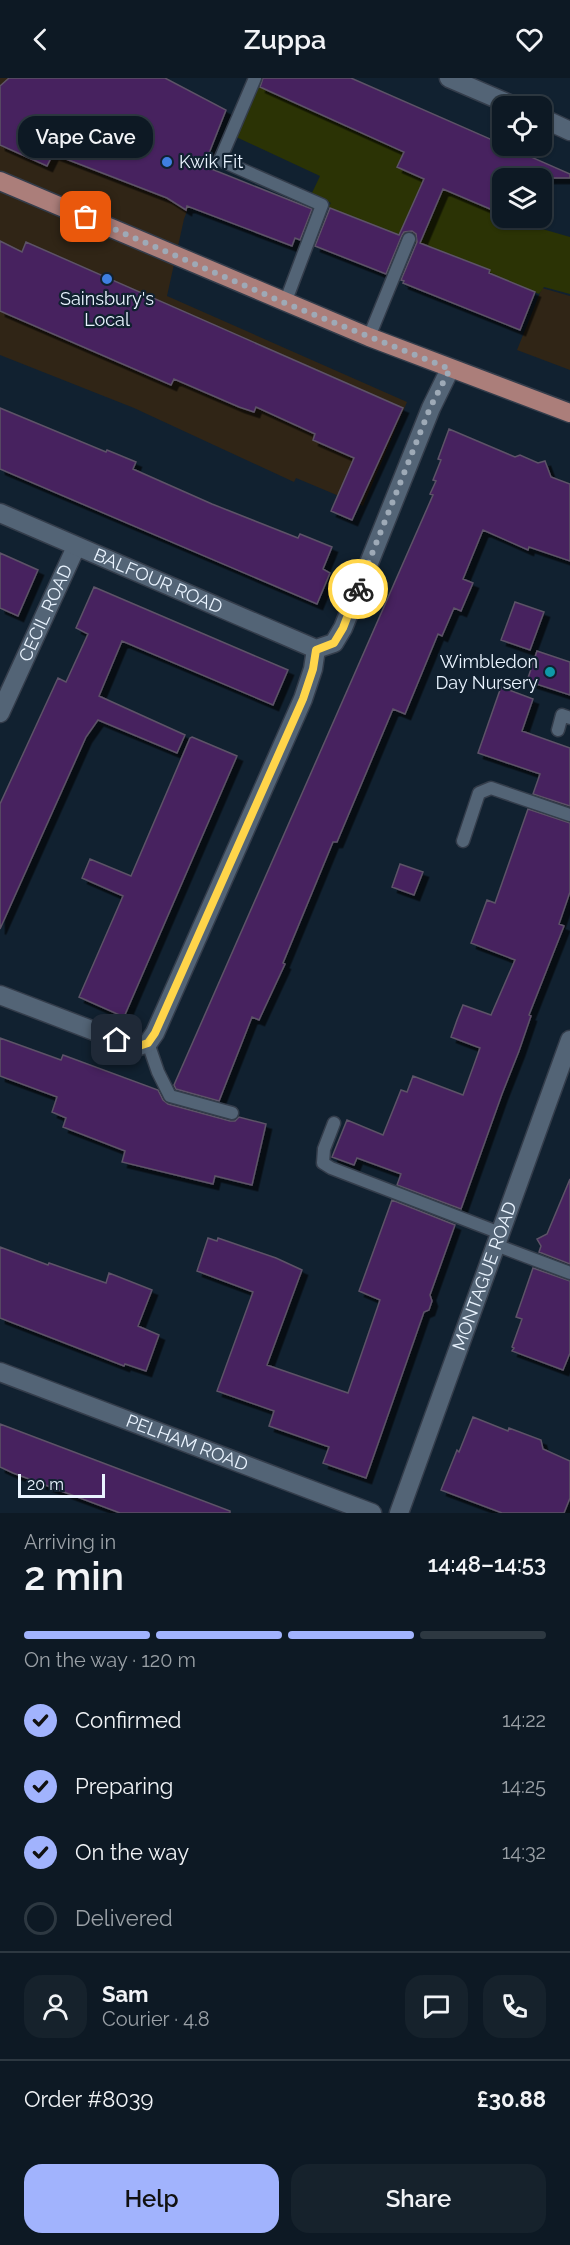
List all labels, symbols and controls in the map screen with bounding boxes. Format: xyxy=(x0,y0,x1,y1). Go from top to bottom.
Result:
icon: back xyxy=(24,23,57,56)
icon: heart xyxy=(513,23,546,56)
text: Zuppa xyxy=(244,24,326,55)
map controls xyxy=(492,96,552,228)
button: locate xyxy=(492,96,552,156)
callout: Vape Cave xyxy=(19,115,154,157)
text: Vape Cave xyxy=(35,125,136,149)
place label: Kwik Fit xyxy=(179,151,243,172)
marker: Kwik Fit xyxy=(160,155,174,169)
button: layers xyxy=(492,168,552,228)
pin xyxy=(60,191,111,242)
icon: bag xyxy=(69,200,102,233)
marker: Sainsbury's Local xyxy=(100,272,114,286)
place label: Sainsbury's Local xyxy=(60,288,154,330)
street label: BALFOUR ROAD xyxy=(91,544,226,618)
courier xyxy=(328,559,388,619)
street label: CECIL ROAD xyxy=(14,561,77,665)
icon: bike xyxy=(342,573,375,606)
place label: Wimbledon Day Nursery xyxy=(436,651,538,693)
marker: Wimbledon Day Nursery xyxy=(543,665,557,679)
pin xyxy=(91,1014,142,1065)
icon: home xyxy=(100,1023,133,1056)
street label: MONTAGUE ROAD xyxy=(448,1199,521,1353)
street label: PELHAM ROAD xyxy=(123,1410,251,1475)
scale bar xyxy=(18,1471,105,1498)
text: 20 m xyxy=(27,1475,64,1494)
text: Arriving in xyxy=(24,1530,116,1554)
text: 14:48–14:53 xyxy=(428,1551,546,1577)
text: 2 min xyxy=(24,1553,124,1599)
text: On the way · 120 m xyxy=(24,1648,196,1672)
icon: check xyxy=(24,1704,57,1737)
text: Confirmed xyxy=(75,1707,182,1733)
text: 14:22 xyxy=(502,1708,546,1732)
icon: check xyxy=(24,1770,57,1803)
text: Preparing xyxy=(75,1773,173,1799)
text: 14:25 xyxy=(501,1774,546,1798)
icon: check xyxy=(24,1836,57,1869)
text: On the way xyxy=(75,1839,189,1865)
text: 14:32 xyxy=(502,1840,546,1864)
text: Delivered xyxy=(75,1905,173,1931)
button: person xyxy=(24,1975,87,2038)
button: chat xyxy=(405,1975,468,2038)
button: phone xyxy=(483,1975,546,2038)
text: Sam xyxy=(102,1981,149,2007)
text: Courier · 4.8 xyxy=(102,2007,210,2031)
text: Order #8039 xyxy=(24,2086,153,2112)
text: £30.88 xyxy=(477,2086,546,2112)
button: Help xyxy=(24,2164,279,2233)
button: Share xyxy=(291,2164,546,2233)

